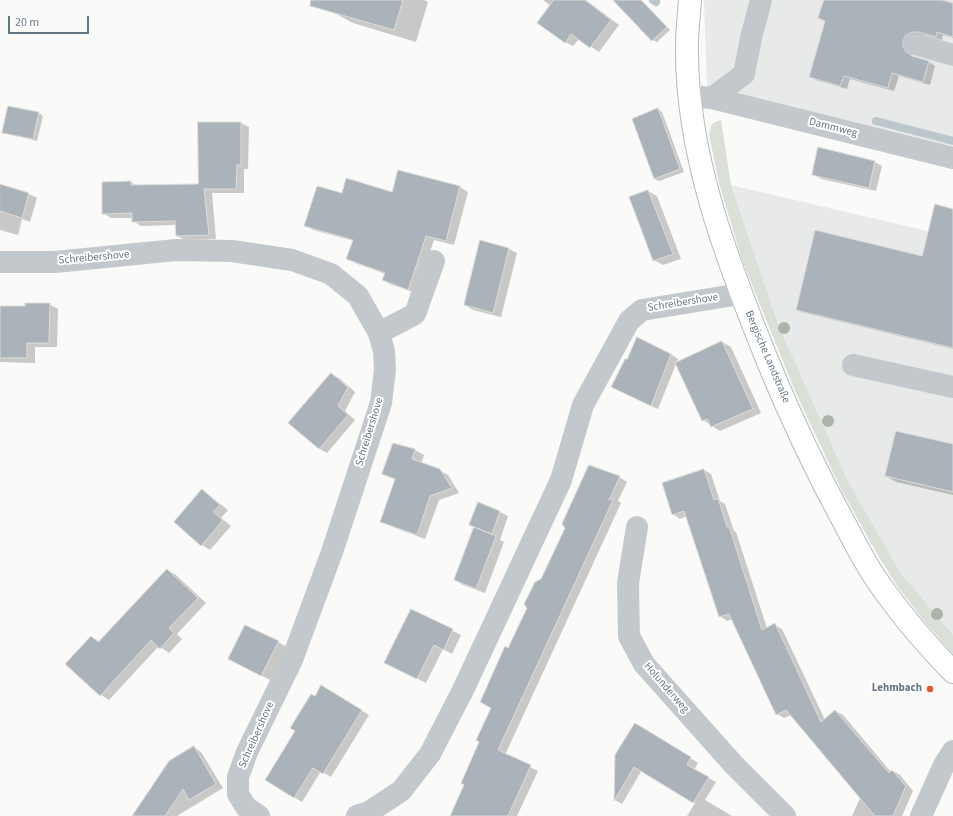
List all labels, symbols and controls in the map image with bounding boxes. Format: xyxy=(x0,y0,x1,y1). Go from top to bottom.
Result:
scale bar xyxy=(10,8,91,34)
text: 20 m xyxy=(15,14,39,31)
street label: Dammweg xyxy=(807,116,859,140)
street label: Schreibershove xyxy=(58,248,130,268)
street label: Schreibershove xyxy=(647,291,719,315)
street label: Bergische Landstraße xyxy=(742,309,792,405)
street label: Schreibershove xyxy=(353,396,387,468)
street label: Holunderweg xyxy=(641,660,691,716)
place label: Lehmbach xyxy=(872,682,922,696)
marker: Lehmbach xyxy=(925,684,935,694)
street label: Schreibershove xyxy=(237,700,277,770)

